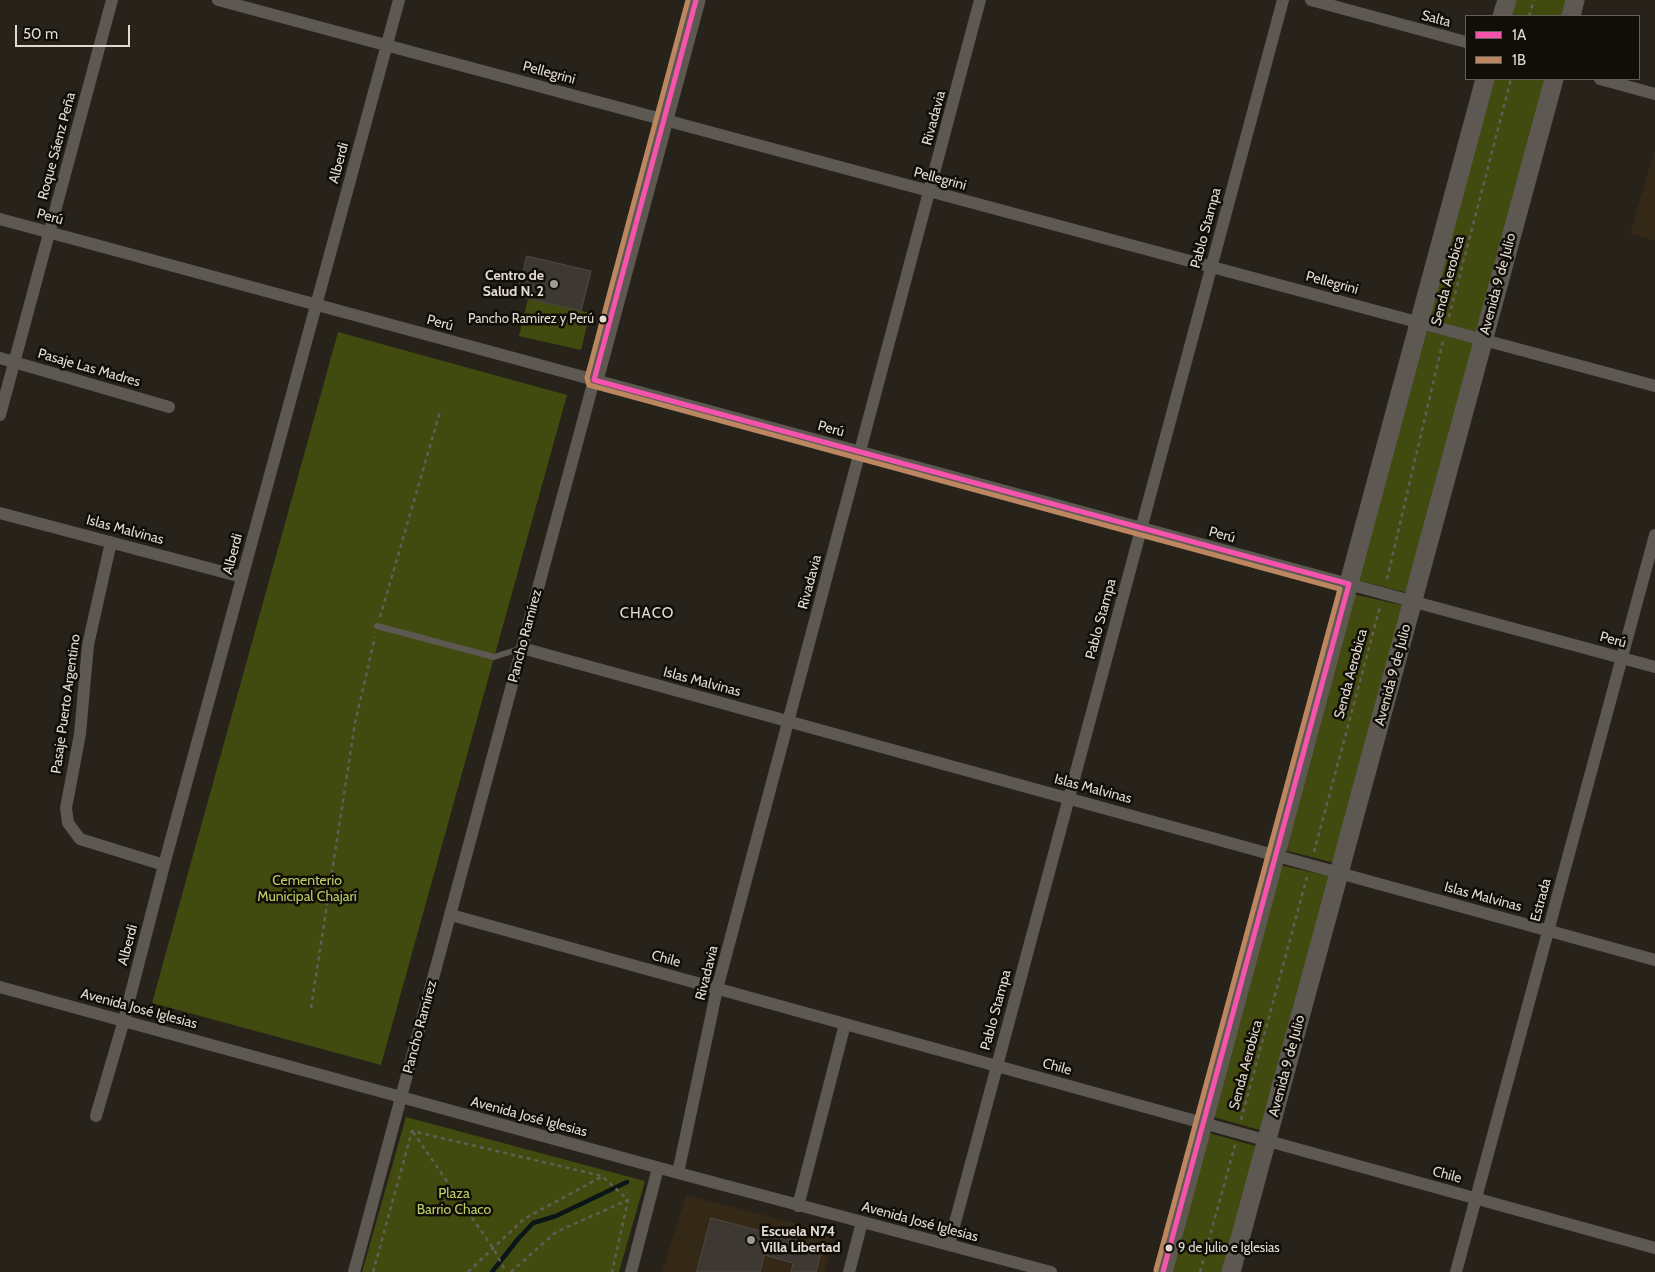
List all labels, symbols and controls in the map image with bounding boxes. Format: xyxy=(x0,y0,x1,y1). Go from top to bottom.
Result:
street label: Salta xyxy=(1420,7,1452,31)
scale bar xyxy=(18,15,132,47)
legend xyxy=(1465,15,1640,80)
text: 50 m xyxy=(23,25,58,43)
text: 1A xyxy=(1512,26,1526,44)
text: 1B xyxy=(1512,51,1526,69)
street label: Pellegrini xyxy=(521,58,577,88)
street label: Rivadavia xyxy=(919,89,949,147)
street label: Roque Sáenz Peña xyxy=(35,90,79,202)
street label: Alberdi xyxy=(325,141,353,185)
street label: Pellegrini xyxy=(912,164,968,194)
street label: Pablo Stampa xyxy=(1187,186,1225,270)
street label: Perú xyxy=(35,205,65,229)
street label: Avenida 9 de Julio xyxy=(1476,231,1520,337)
street label: Senda Aerobica xyxy=(1428,234,1468,328)
place label: Centro de Salud N. 2 xyxy=(483,268,544,300)
street label: Pellegrini xyxy=(1304,268,1360,298)
marker: Centro de Salud N. 2 xyxy=(548,278,560,290)
street label: Perú xyxy=(425,311,455,335)
place label: Pancho Ramirez y Perú xyxy=(468,311,594,327)
marker: Pancho Ramirez y Perú xyxy=(598,314,608,324)
street label: Pasaje Las Madres xyxy=(36,345,142,391)
street label: Perú xyxy=(816,417,846,441)
street label: Islas Malvinas xyxy=(84,512,166,548)
street label: Perú xyxy=(1207,523,1237,547)
street label: Alberdi xyxy=(219,532,247,576)
street label: Rivadavia xyxy=(795,553,825,611)
street label: Pablo Stampa xyxy=(1082,577,1120,661)
street label: Pancho Ramírez xyxy=(505,588,545,684)
district label: CHACO xyxy=(619,605,675,623)
street label: Avenida 9 de Julio xyxy=(1371,622,1415,728)
street label: Senda Aerobica xyxy=(1331,627,1371,721)
street label: Perú xyxy=(1598,628,1628,652)
street label: Pasaje Puerto Argentino xyxy=(48,633,84,775)
street label: Islas Malvinas xyxy=(661,664,743,700)
street label: Islas Malvinas xyxy=(1052,771,1134,807)
park label: Cementerio Municipal Chajarí xyxy=(257,873,357,906)
street label: Estrada xyxy=(1527,877,1555,923)
street label: Islas Malvinas xyxy=(1442,879,1524,915)
street label: Alberdi xyxy=(114,923,142,967)
street label: Rivadavia xyxy=(692,944,722,1002)
street label: Chile xyxy=(650,947,682,971)
street label: Pablo Stampa xyxy=(977,968,1015,1052)
street label: Pancho Ramírez xyxy=(400,979,440,1075)
street label: Avenida José Iglesias xyxy=(79,985,199,1033)
street label: Avenida 9 de Julio xyxy=(1265,1013,1309,1119)
street label: Senda Aerobica xyxy=(1226,1018,1266,1112)
street label: Chile xyxy=(1041,1055,1073,1079)
street label: Avenida José Iglesias xyxy=(469,1093,589,1141)
street label: Chile xyxy=(1431,1163,1463,1187)
park label: Plaza Barrio Chaco xyxy=(417,1186,491,1218)
street label: Avenida José Iglesias xyxy=(860,1198,980,1246)
place label: Escuela N74 Villa Libertad xyxy=(761,1224,840,1256)
marker: Escuela N74 Villa Libertad xyxy=(745,1234,757,1246)
place label: 9 de Julio e Iglesias xyxy=(1178,1240,1280,1256)
marker: 9 de Julio e Iglesias xyxy=(1164,1243,1174,1253)

